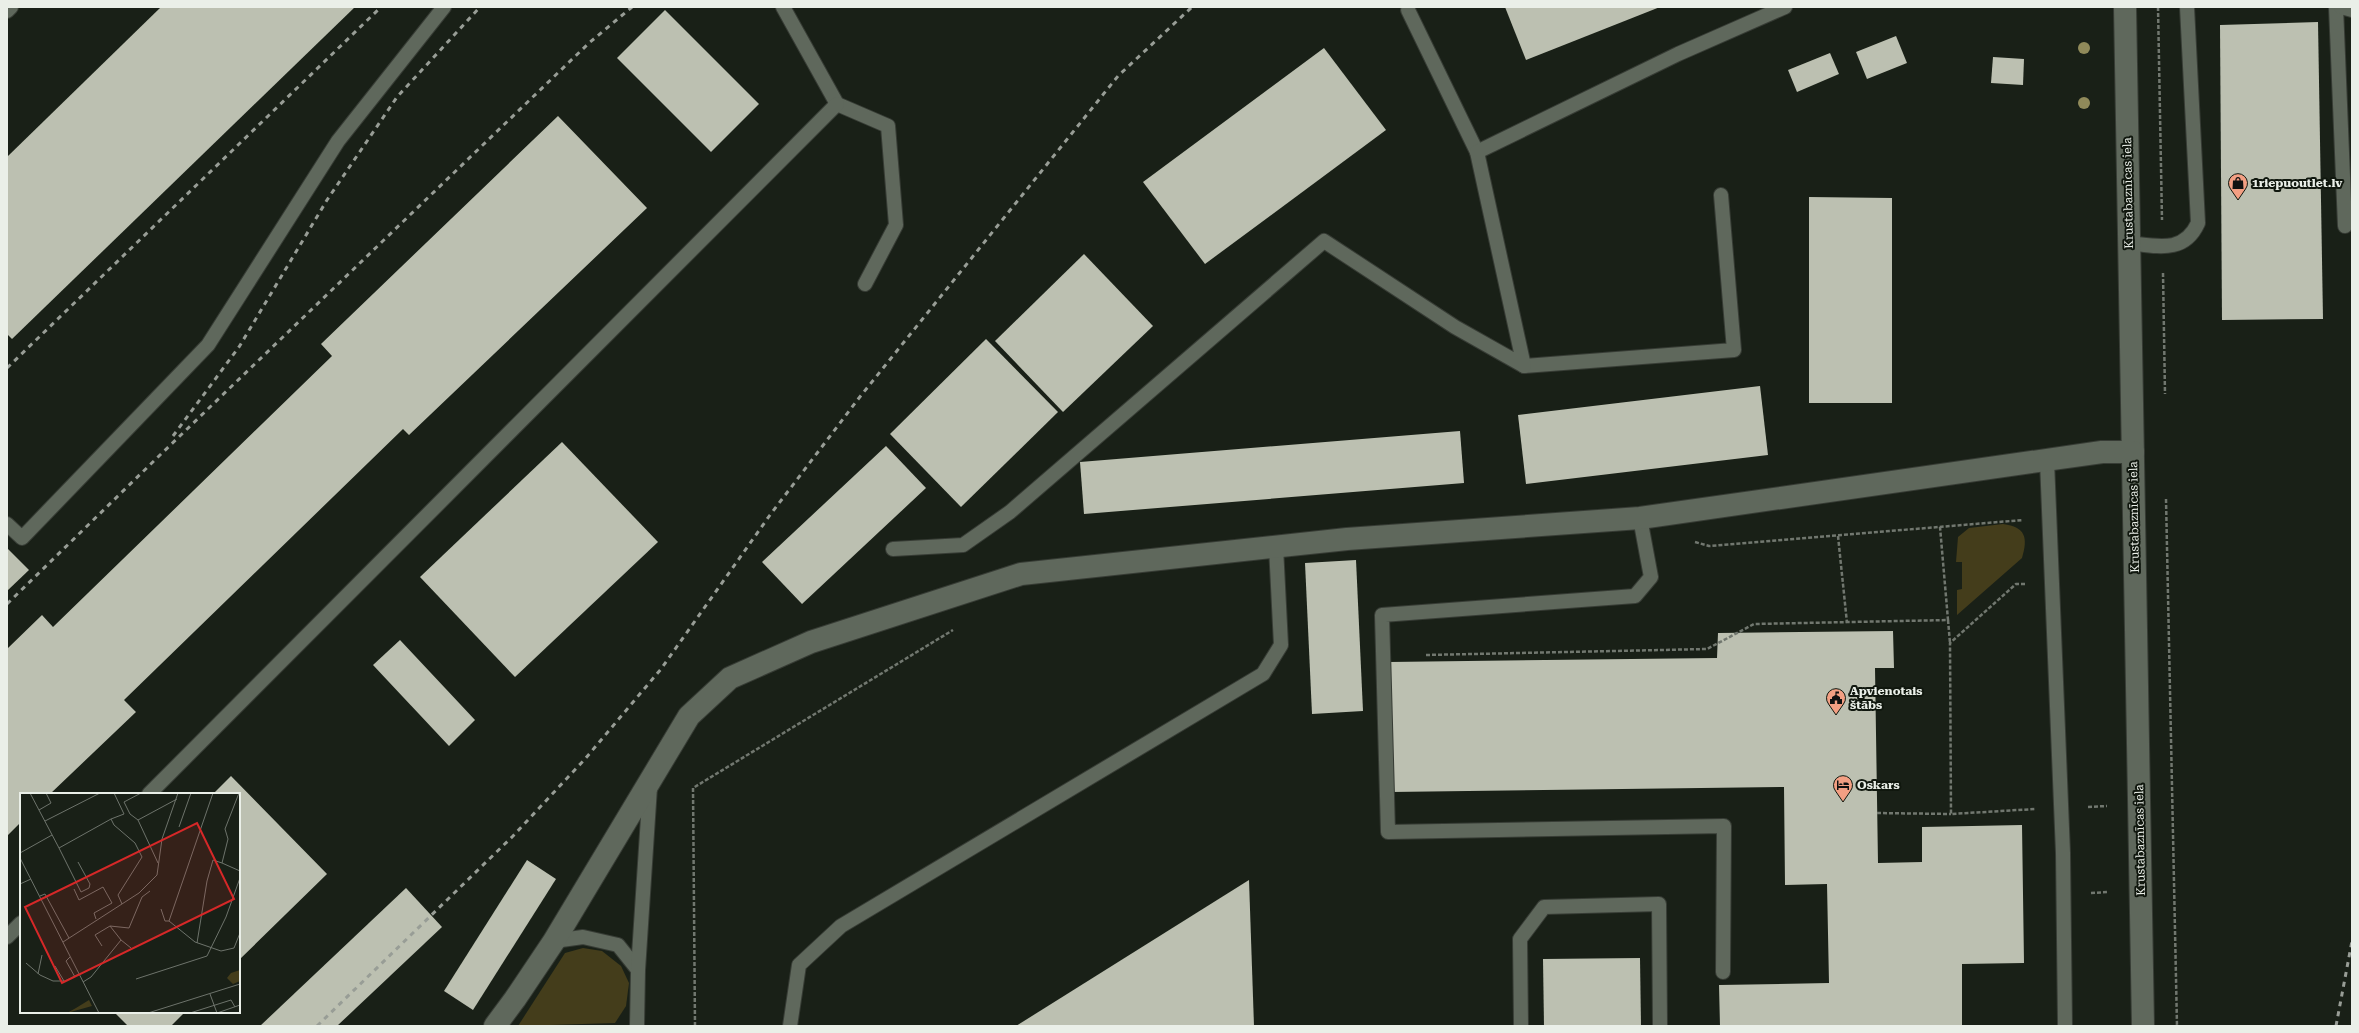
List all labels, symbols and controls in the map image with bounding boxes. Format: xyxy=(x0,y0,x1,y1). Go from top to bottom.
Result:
street label: Krustabaznīcas iela xyxy=(2120,137,2136,249)
shop icon: 1riepuoutlet.lv xyxy=(2227,172,2249,200)
place label: 1riepuoutlet.lv xyxy=(2252,176,2343,190)
street label: Krustabaznīcas iela xyxy=(2126,461,2142,573)
place label: Apvienotais štābs xyxy=(1850,684,1923,712)
public building icon: Apvienotais štābs xyxy=(1825,687,1847,715)
hotel icon: Oskars xyxy=(1832,774,1854,802)
place label: Oskars xyxy=(1857,778,1900,792)
street label: Krustabaznīcas iela xyxy=(2132,784,2148,896)
inset map xyxy=(20,793,240,1013)

